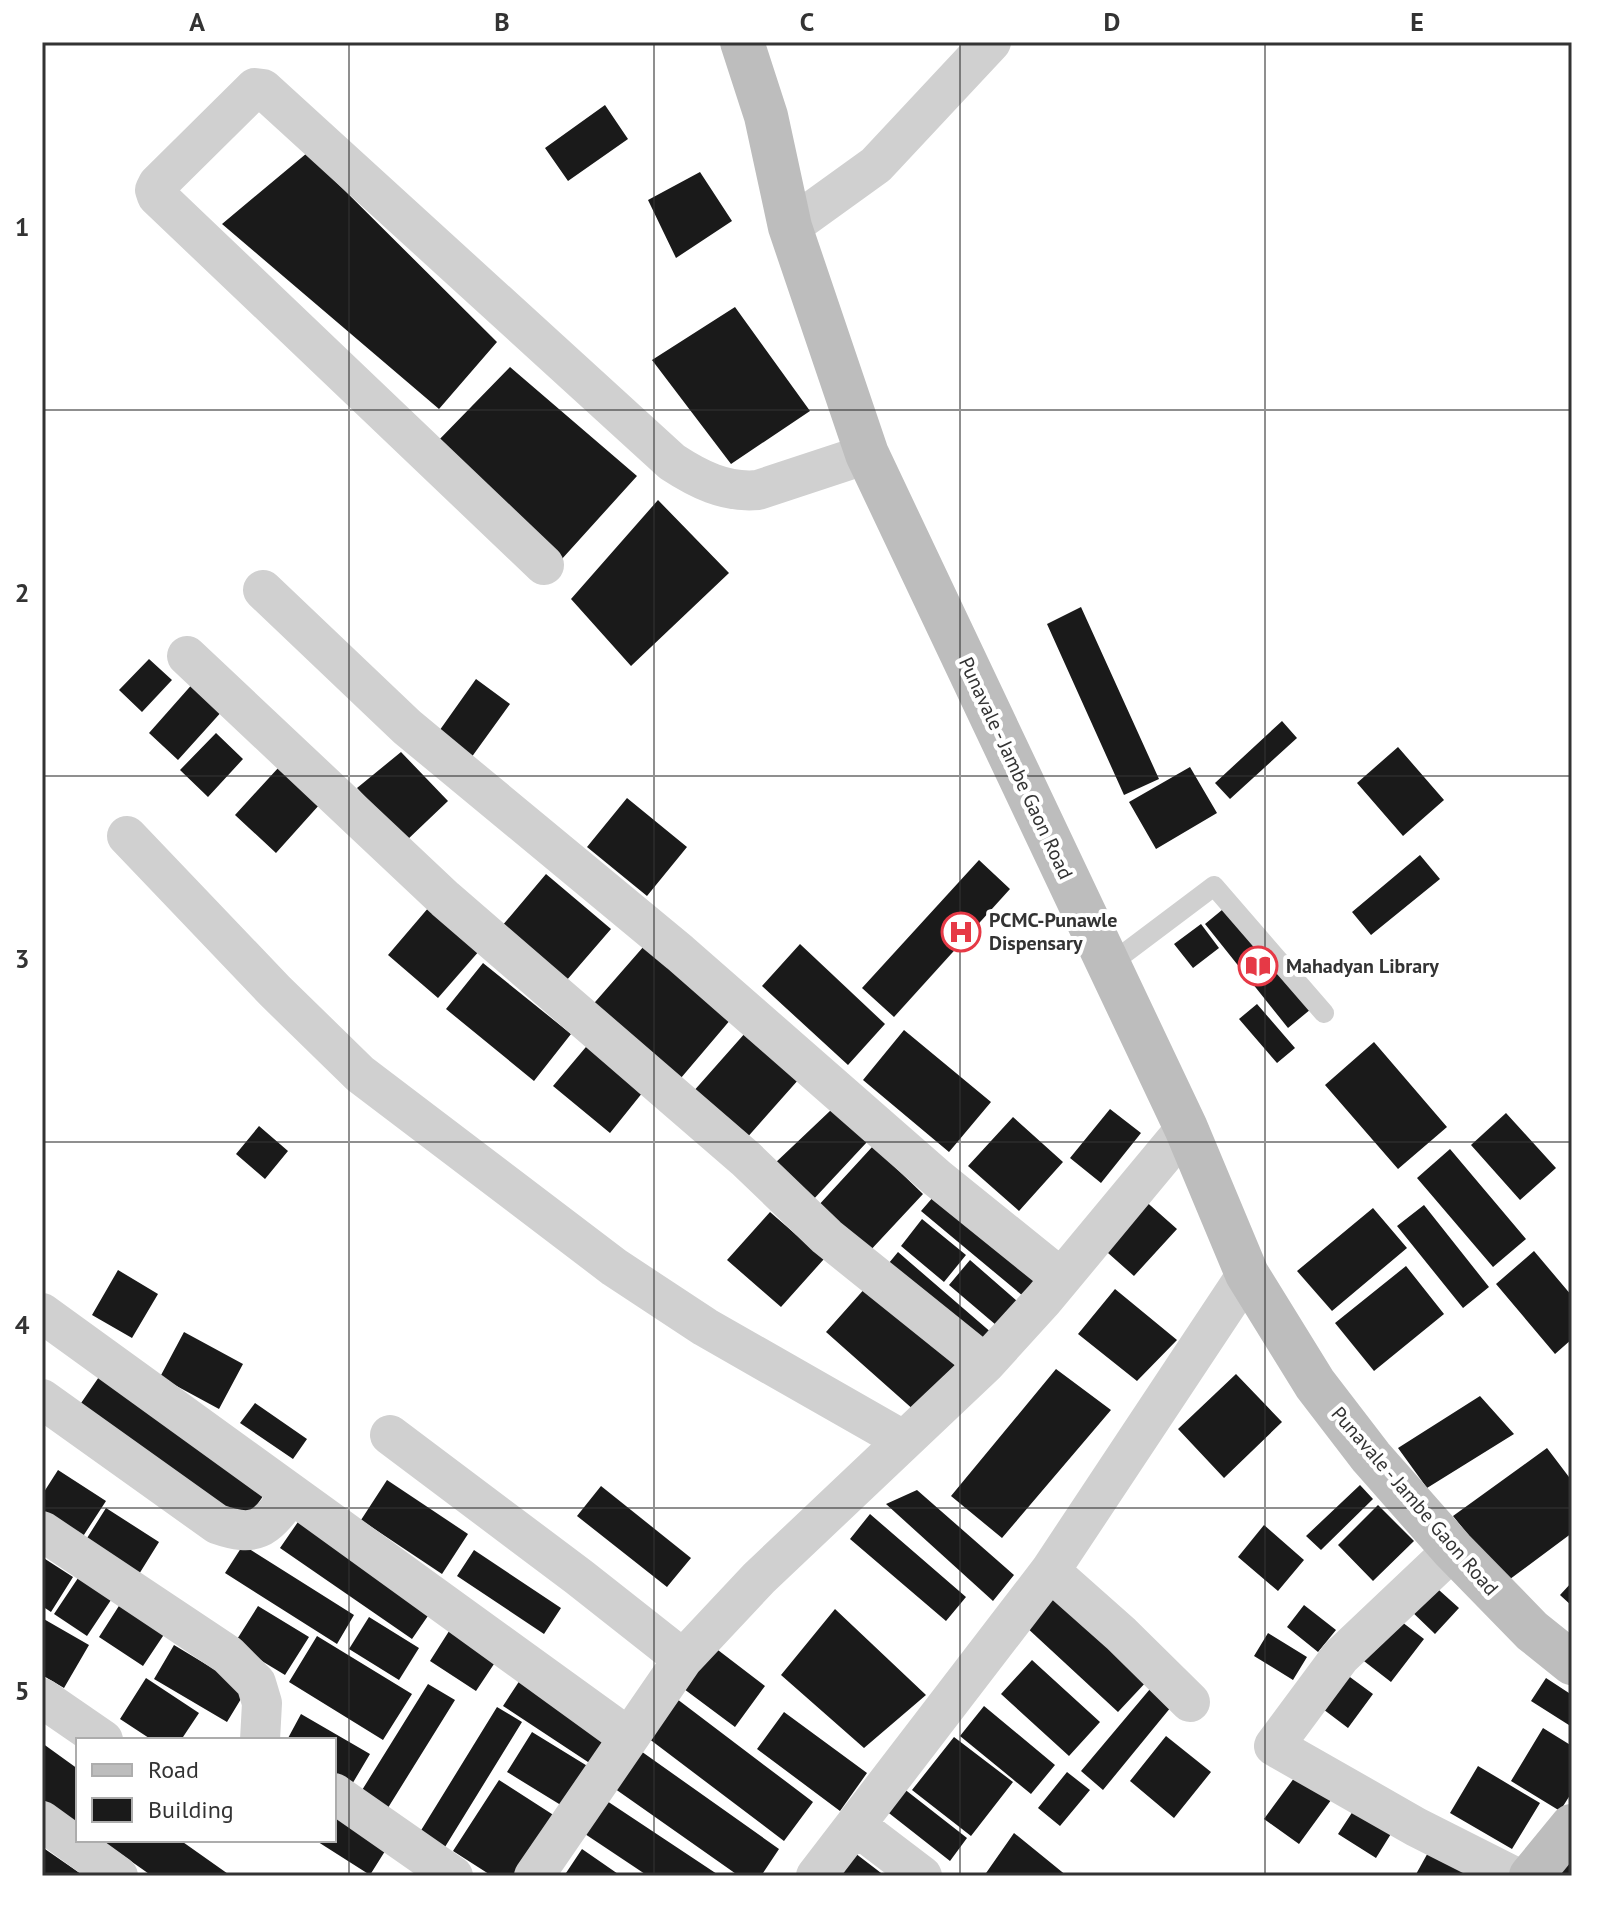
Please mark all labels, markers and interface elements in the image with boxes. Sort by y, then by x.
text: A [189,5,205,38]
text: B [494,5,510,38]
text: C [800,5,814,38]
text: D [1104,5,1120,38]
text: E [1410,5,1424,38]
text: 1 [15,210,29,243]
text: 2 [15,576,29,609]
street label: Punavale - Jambe Gaon Road [953,653,1079,883]
place label: PCMC-Punawle Dispensary [989,907,1117,956]
hospital icon: PCMC-Punawle Dispensary [940,911,982,953]
text: 3 [15,942,29,975]
library icon: Mahadyan Library [1237,945,1279,987]
place label: Mahadyan Library [1286,953,1439,979]
text: 4 [15,1308,30,1341]
street label: Punavale - Jambe Gaon Road [1326,1401,1504,1601]
text: 5 [15,1674,29,1707]
legend [76,1738,336,1842]
text: Road [148,1754,199,1785]
text: Building [148,1794,234,1825]

